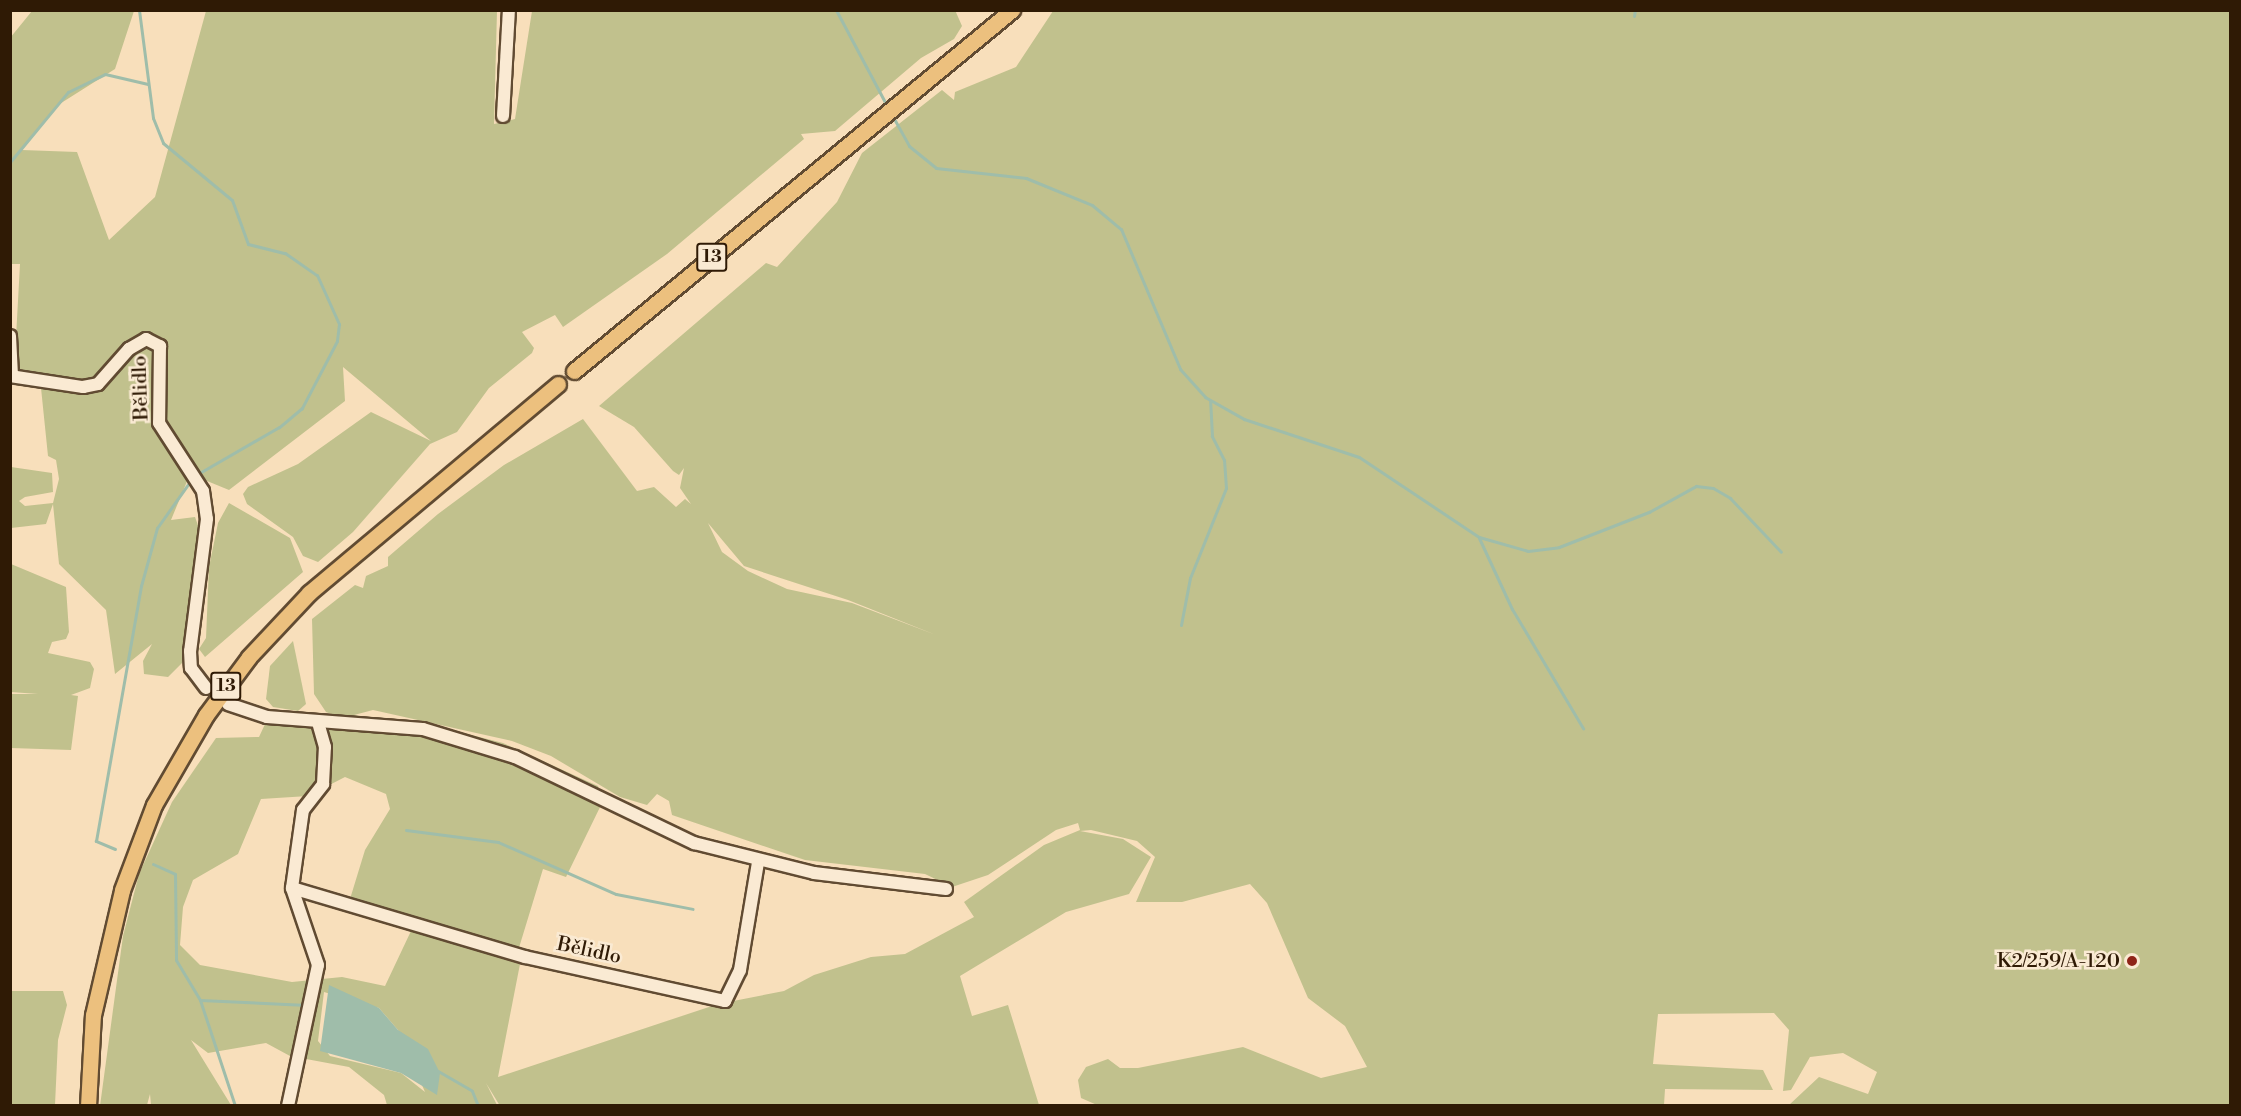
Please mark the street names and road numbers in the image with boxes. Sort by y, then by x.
road number: 13 [696,242,728,272]
street label: Bělidlo [128,355,154,421]
road number: 13 [210,671,242,701]
street label: Bělidlo [555,932,623,970]

